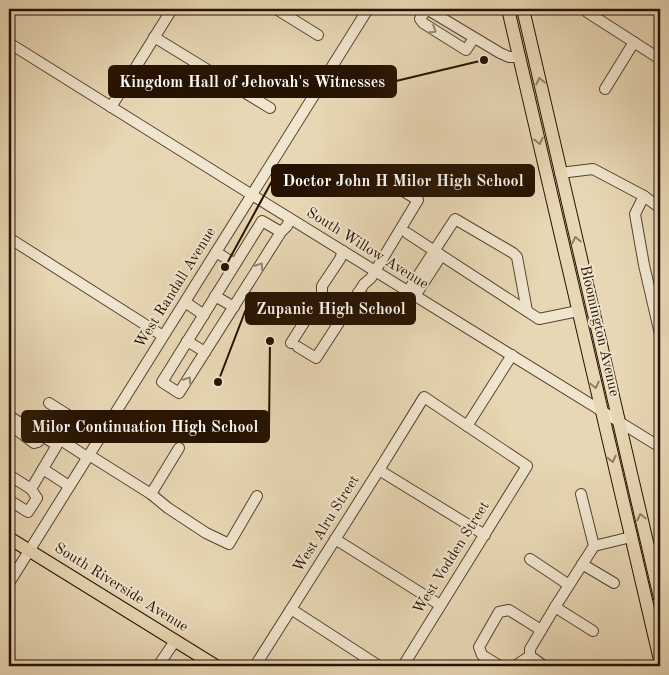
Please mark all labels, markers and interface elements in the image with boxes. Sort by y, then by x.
one-way arrow [428,23,437,33]
callout: Kingdom Hall of Jehovah's Witnesses [109,66,396,97]
text: Kingdom Hall of Jehovah's Witnesses [119,75,385,91]
one-way arrow [535,77,546,86]
one-way arrow [533,137,544,146]
callout: Doctor John H Milor High School [272,165,534,196]
text: Doctor John H Milor High School [282,174,524,190]
street label: South Willow Avenue [303,205,431,293]
street label: West Randall Avenue [133,225,219,351]
one-way arrow [571,235,582,244]
one-way arrow [253,262,263,271]
street label: Bloomington Avenue [577,264,621,398]
callout: Zupanic High School [246,293,415,324]
text: Zupanic High School [256,302,406,318]
one-way arrow [181,376,191,385]
one-way arrow [589,381,600,390]
callout: Milor Continuation High School [22,411,269,442]
text: Milor Continuation High School [32,420,259,436]
one-way arrow [606,454,617,463]
street label: West Alru Street [291,473,363,575]
street label: West Vodden Street [411,499,493,617]
one-way arrow [637,512,647,521]
street label: South Riverside Avenue [51,541,191,635]

